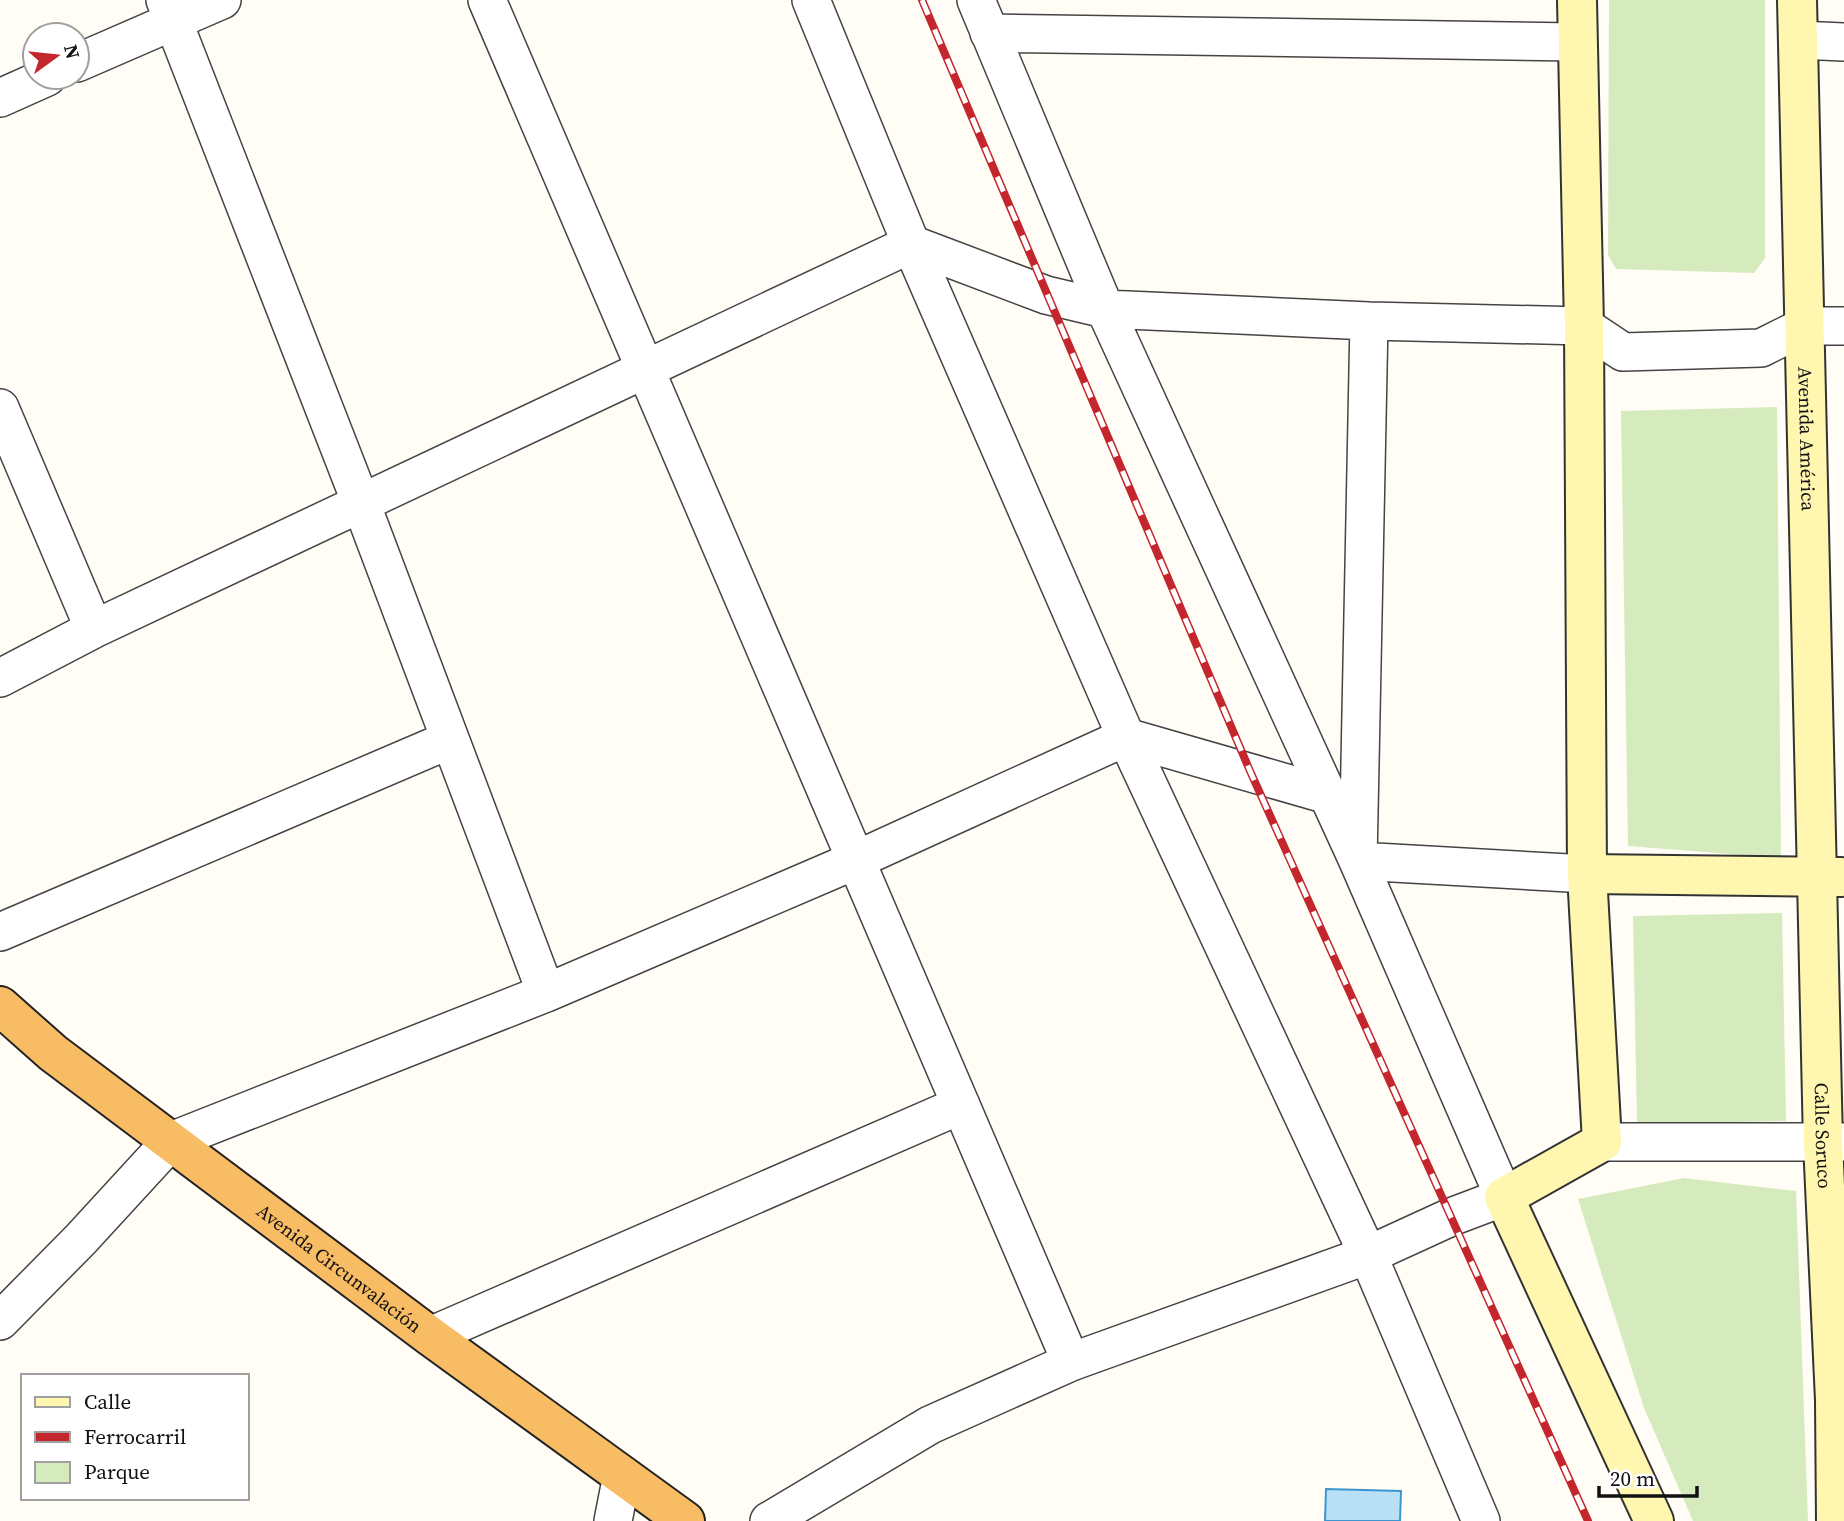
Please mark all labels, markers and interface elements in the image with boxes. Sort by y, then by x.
north arrow [21,21,91,91]
text: N [58,42,87,62]
street label: Avenida América [1792,366,1822,512]
street label: Calle Soruco [1809,1082,1838,1189]
street label: Avenida Circunvalación [252,1198,427,1339]
legend [21,1374,248,1500]
text: Calle [84,1387,131,1416]
text: Ferrocarril [84,1422,186,1451]
scale bar [1599,1454,1697,1498]
text: Parque [84,1457,150,1486]
text: 20 m [1610,1464,1655,1493]

